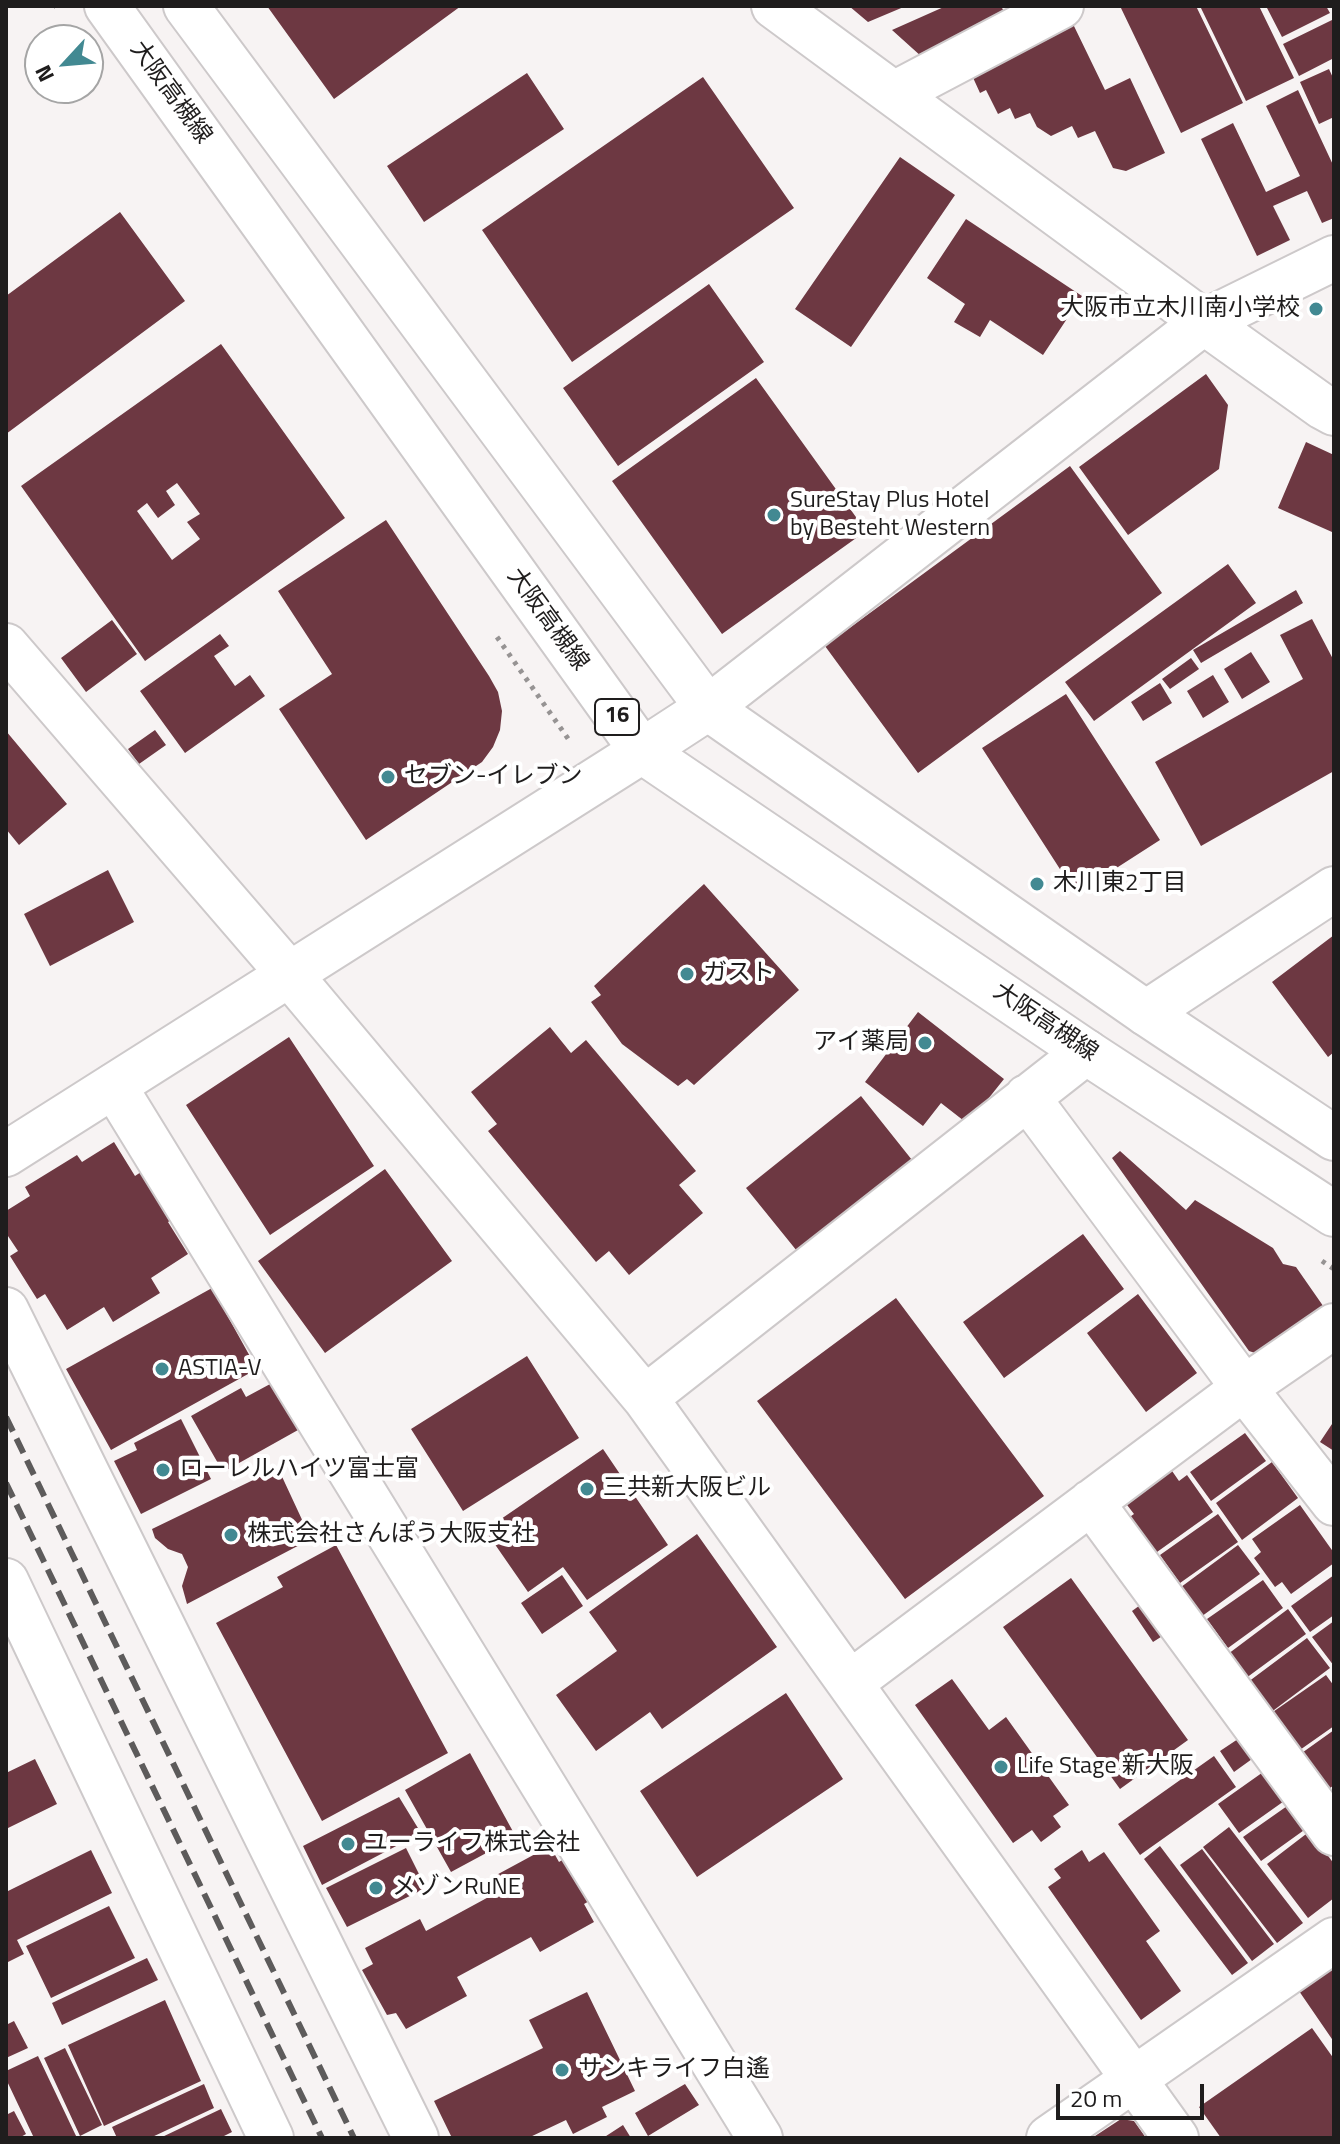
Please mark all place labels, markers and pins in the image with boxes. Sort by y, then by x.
place label: 大阪市立木川南小学校 [1060,295,1300,323]
marker: 大阪市立木川南小学校 [1307,300,1325,318]
place label: SureStay Plus Hotel by Besteht Western [790,487,990,543]
marker: SureStay Plus Hotel by Besteht Western [765,506,783,524]
place label: セブン-イレブン [404,763,583,791]
marker: セブン-イレブン [379,768,397,786]
place label: 木川東2丁目 [1053,870,1186,898]
marker: 木川東2丁目 [1028,875,1046,893]
place label: ガスト [703,960,775,988]
marker: ガスト [678,965,696,983]
place label: アイ薬局 [813,1029,909,1057]
marker: アイ薬局 [916,1034,934,1052]
place label: ASTIA-V [178,1355,261,1383]
marker: ASTIA-V [153,1360,171,1378]
place label: ローレルハイツ富士富 [179,1456,419,1484]
marker: ローレルハイツ富士富 [154,1461,172,1479]
place label: 三共新大阪ビル [603,1475,771,1503]
marker: 三共新大阪ビル [578,1480,596,1498]
place label: 株式会社さんぽう大阪支社 [247,1521,535,1549]
marker: 株式会社さんぽう大阪支社 [222,1526,240,1544]
place label: Life Stage 新大阪 [1017,1753,1194,1781]
marker: Life Stage 新大阪 [992,1758,1010,1776]
place label: ユーライフ株式会社 [364,1830,580,1858]
marker: ユーライフ株式会社 [339,1835,357,1853]
place label: メゾンRuNE [392,1874,521,1902]
marker: メゾンRuNE [367,1879,385,1897]
place label: サンキライフ白遙 [578,2056,770,2084]
marker: サンキライフ白遙 [553,2061,571,2079]

